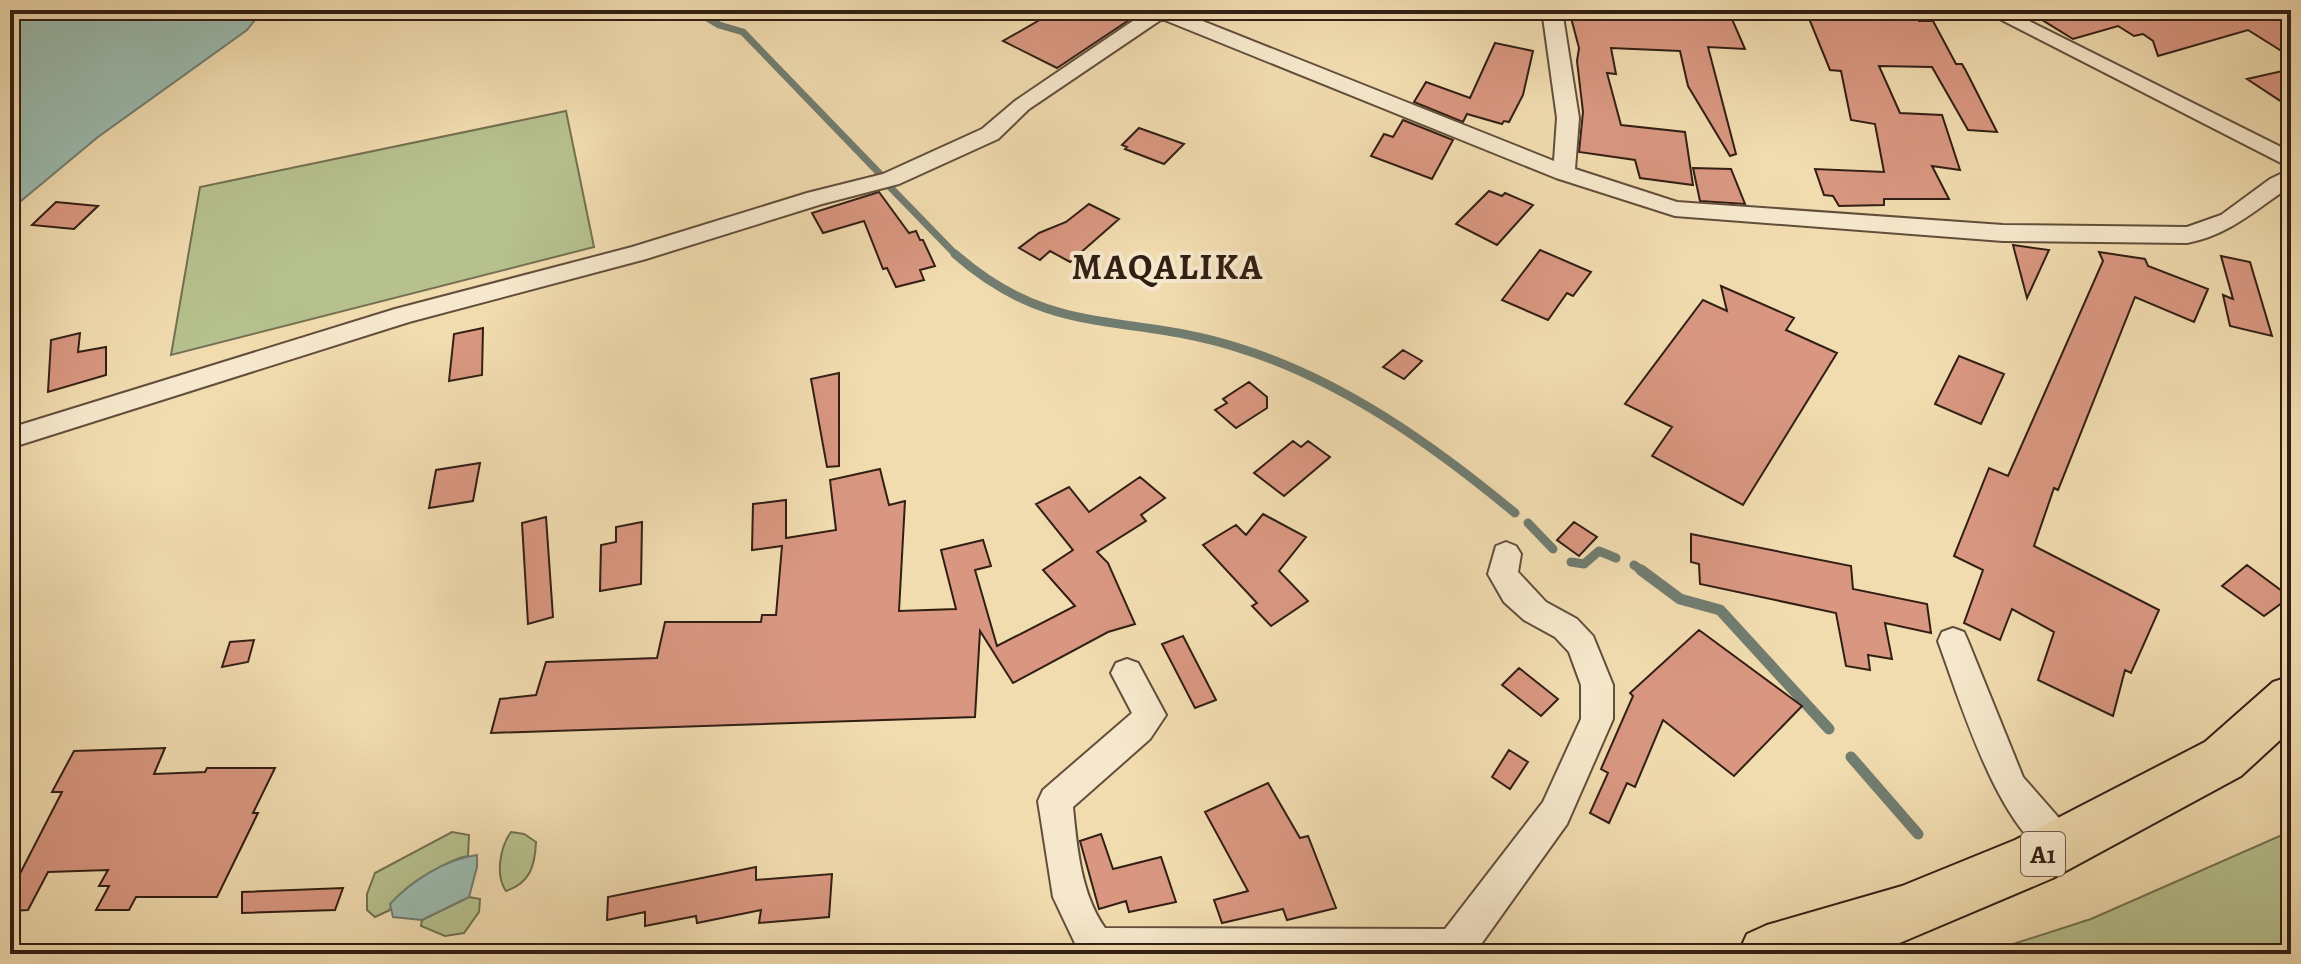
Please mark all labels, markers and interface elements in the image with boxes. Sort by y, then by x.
district label: MAQALIKA [1072,242,1264,291]
road number: A1 [2021,832,2065,876]

